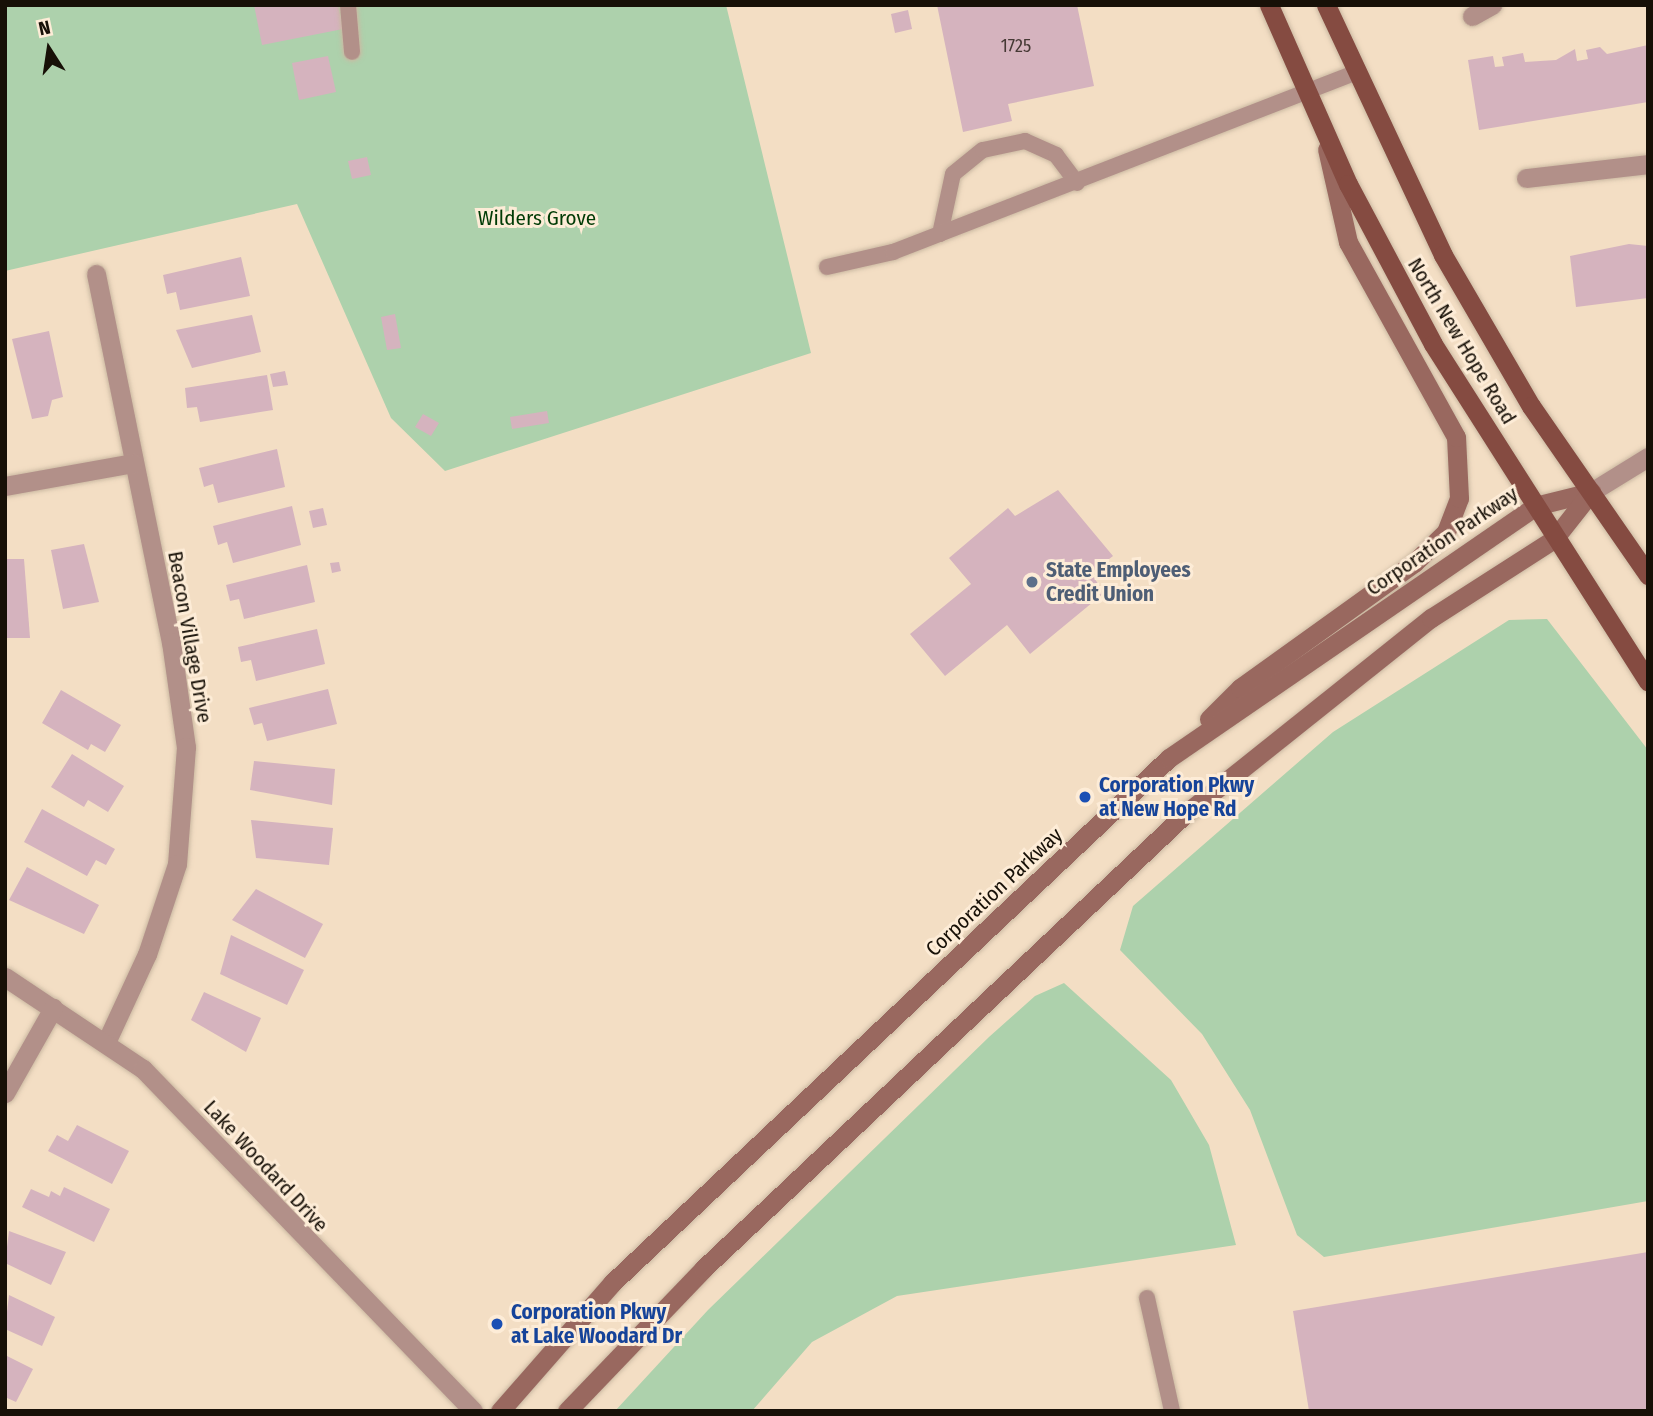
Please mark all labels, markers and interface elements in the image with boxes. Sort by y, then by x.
north arrow [14,14,84,84]
text: N [37,16,52,40]
house number: 1725 [1001,35,1031,57]
park label: Wilders Grove [478,205,596,231]
street label: North New Hope Road [1402,253,1522,429]
street label: Corporation Parkway [1362,481,1522,601]
street label: Beacon Village Drive [162,549,218,725]
place label: State Employees Credit Union [1046,557,1191,607]
marker: State Employees Credit Union [1024,574,1040,590]
place label: Corporation Pkwy at New Hope Rd [1099,772,1254,822]
marker: Corporation Pkwy at New Hope Rd [1077,789,1093,805]
street label: Corporation Parkway [921,822,1067,962]
street label: Lake Woodard Drive [199,1095,333,1237]
place label: Corporation Pkwy at Lake Woodard Dr [511,1299,682,1349]
marker: Corporation Pkwy at Lake Woodard Dr [489,1316,505,1332]

